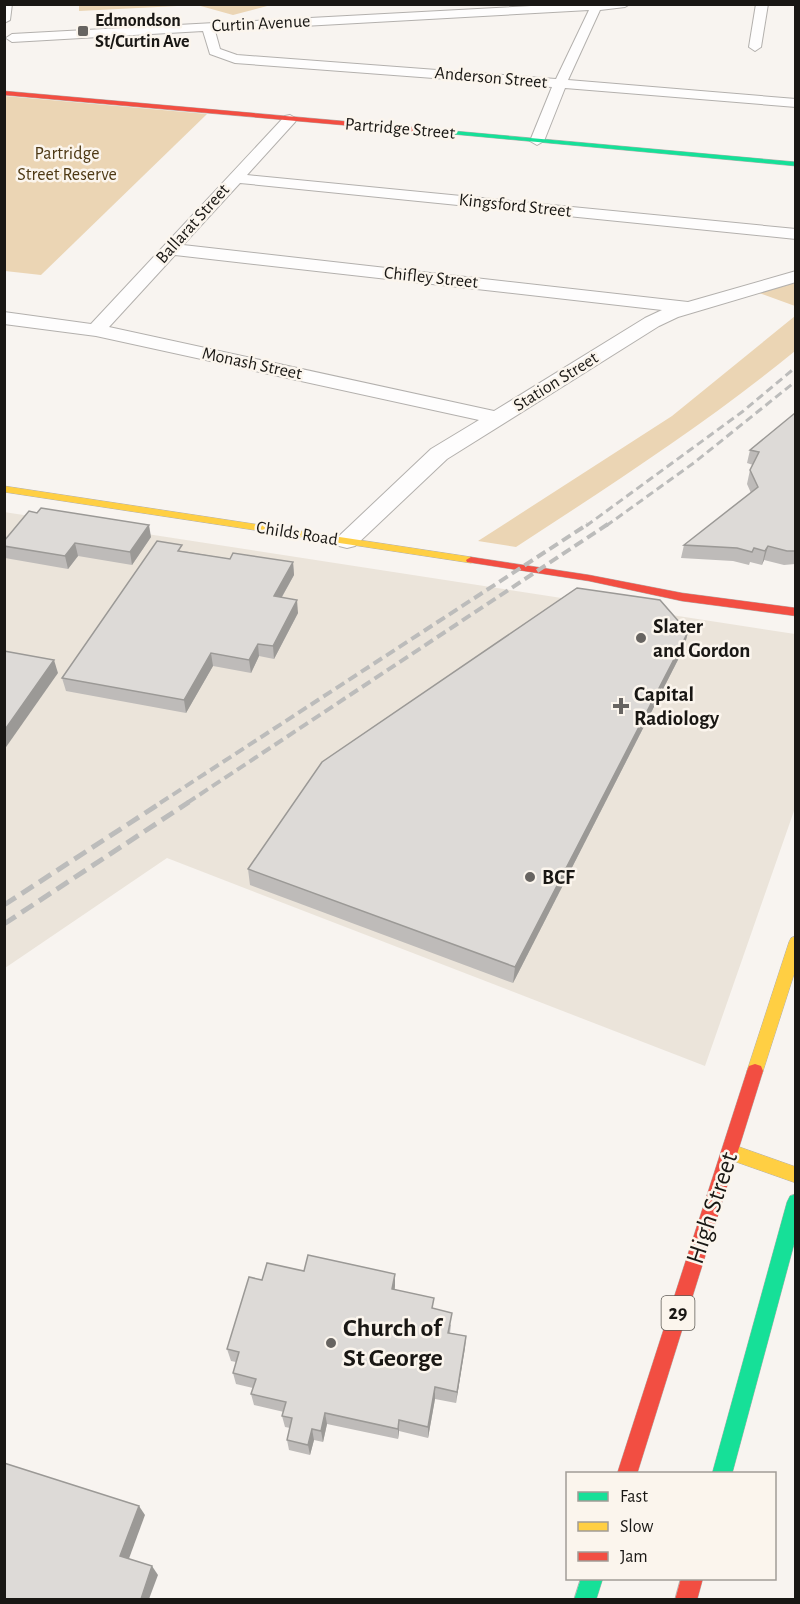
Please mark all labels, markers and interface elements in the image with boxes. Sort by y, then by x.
place label: Edmondson St/Curtin Ave [95,12,190,51]
street label: Curtin Avenue [211,12,311,36]
marker: Edmondson St/Curtin Ave [76,24,90,38]
street label: Anderson Street [434,64,548,92]
street label: Partridge Street [344,115,456,143]
park label: Partridge Street Reserve [17,145,117,184]
street label: Ballarat Street [153,181,233,267]
street label: Kingsford Street [458,191,572,221]
street label: Chifley Street [383,264,479,292]
street label: Monash Street [201,345,304,383]
street label: Station Street [511,349,602,415]
street label: Childs Road [255,519,339,549]
place label: Slater and Gordon [653,616,750,661]
marker: Slater and Gordon [634,631,648,645]
place label: Capital Radiology [634,684,720,729]
marker: Capital Radiology [612,697,630,715]
place label: BCF [542,867,575,888]
marker: BCF [523,870,537,884]
street label: High Street [682,1149,742,1267]
road number: 29 [662,1296,694,1330]
place label: Church of St George [343,1315,444,1371]
marker: Church of St George [324,1336,338,1350]
legend [566,1472,776,1580]
text: Fast [620,1488,648,1506]
text: Slow [620,1518,653,1536]
text: Jam [620,1548,648,1566]

